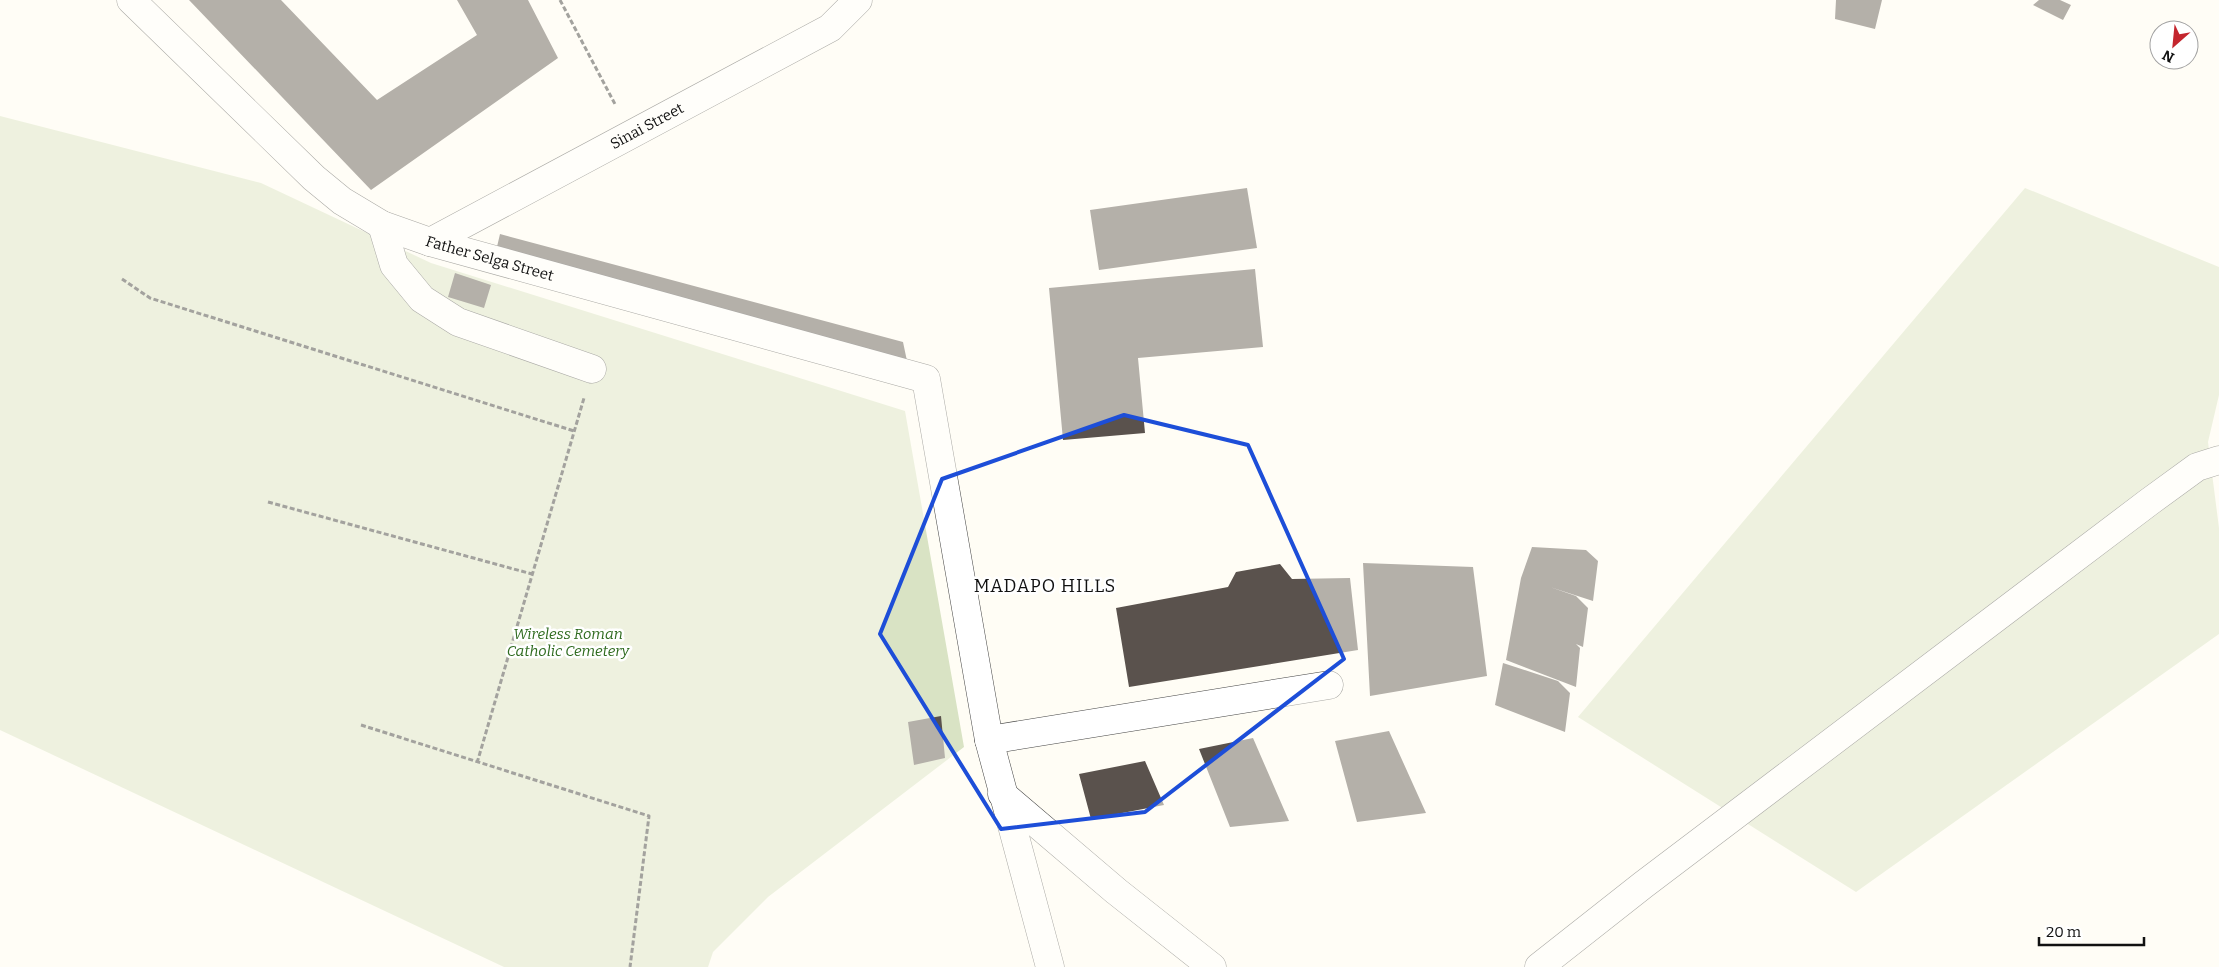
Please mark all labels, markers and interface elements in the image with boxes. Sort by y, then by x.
north arrow [2149,20,2199,70]
text: N [2159,46,2177,66]
street label: Sinai Street [607,99,687,153]
street label: Father Selga Street [423,232,556,285]
district label: MADAPO HILLS [974,575,1116,597]
park label: Wireless Roman Catholic Cemetery [507,625,631,660]
scale bar [2039,914,2144,946]
text: 20 m [2046,923,2082,941]

